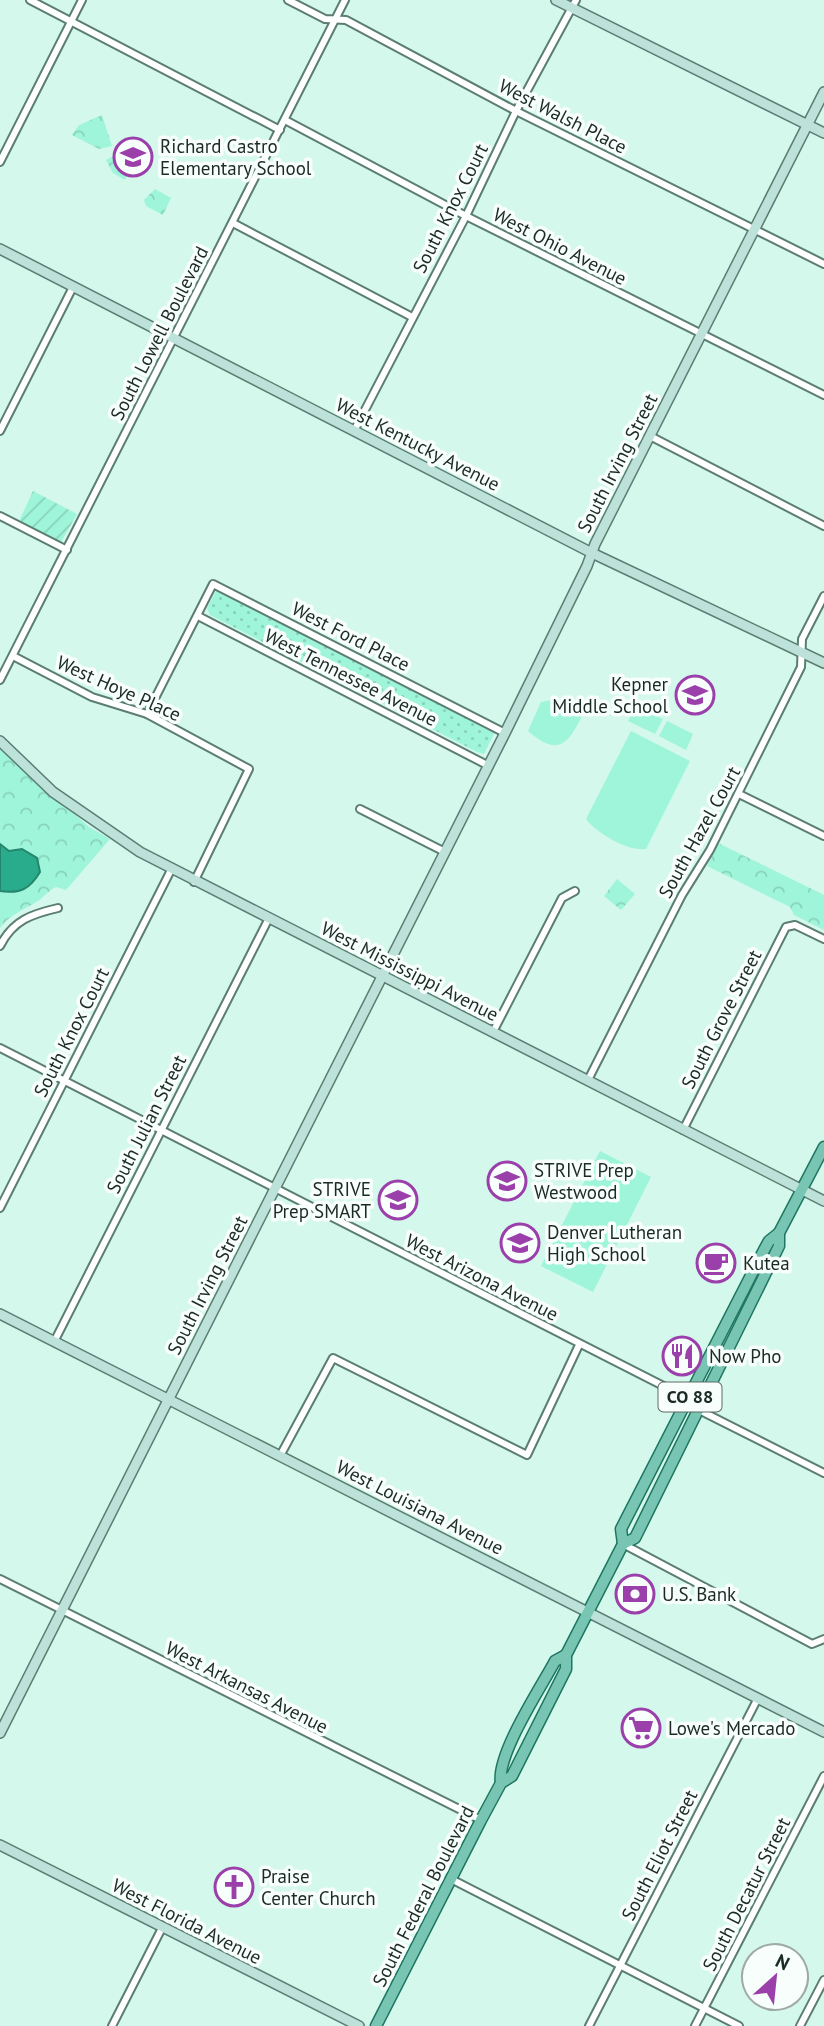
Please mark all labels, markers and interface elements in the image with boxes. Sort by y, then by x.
street label: West Walsh Place [495,73,631,159]
place label: Richard Castro Elementary School [160,134,312,180]
school or university icon: Richard Castro Elementary School [112,136,154,178]
street label: South Knox Court [407,139,493,277]
street label: West Ohio Avenue [489,202,631,290]
street label: South Lowell Boulevard [105,242,213,424]
street label: South Irving Street [572,389,663,537]
street label: West Kentucky Avenue [332,392,504,496]
street label: West Ford Place [288,596,414,676]
street label: West Tennessee Avenue [261,623,441,731]
street label: West Hoye Place [53,650,185,726]
place label: Kepner Middle School [552,672,669,718]
school or university icon: Kepner Middle School [674,674,716,716]
street label: South Hazel Court [653,761,745,902]
street label: West Mississippi Avenue [317,916,503,1026]
street label: South Grove Street [676,945,767,1092]
street label: South Knox Court [28,963,114,1101]
street label: South Julian Street [101,1050,192,1197]
place label: STRIVE Prep Westwood [534,1158,634,1204]
school or university icon: STRIVE Prep Westwood [486,1160,528,1202]
place label: STRIVE Prep SMART [273,1177,371,1223]
school or university icon: STRIVE Prep SMART [377,1179,419,1221]
street label: South Irving Street [162,1211,253,1359]
place label: Denver Lutheran High School [547,1220,682,1266]
school or university icon: Denver Lutheran High School [499,1222,541,1264]
street label: West Arizona Avenue [402,1228,562,1326]
cafe icon: Kutea [695,1242,737,1284]
place label: Kutea [743,1251,790,1275]
restaurant icon: Now Pho [661,1335,703,1377]
place label: Now Pho [709,1344,782,1368]
road number: CO 88 [658,1382,722,1412]
street label: West Louisiana Avenue [332,1454,508,1560]
bank icon: U.S. Bank [614,1573,656,1615]
place label: U.S. Bank [662,1582,736,1606]
street label: West Arkansas Avenue [162,1636,332,1738]
supermarket icon: Lowe's Mercado [620,1707,662,1749]
place label: Lowe's Mercado [668,1716,795,1740]
street label: South Eliot Street [616,1785,703,1924]
street label: South Federal Boulevard [367,1802,479,1990]
street label: South Decatur Street [697,1813,795,1975]
place label: Praise Center Church [261,1864,376,1910]
church icon: Praise Center Church [213,1866,255,1908]
street label: West Florida Avenue [108,1873,266,1969]
north arrow [740,1942,810,2012]
text: N [772,1948,794,1975]

